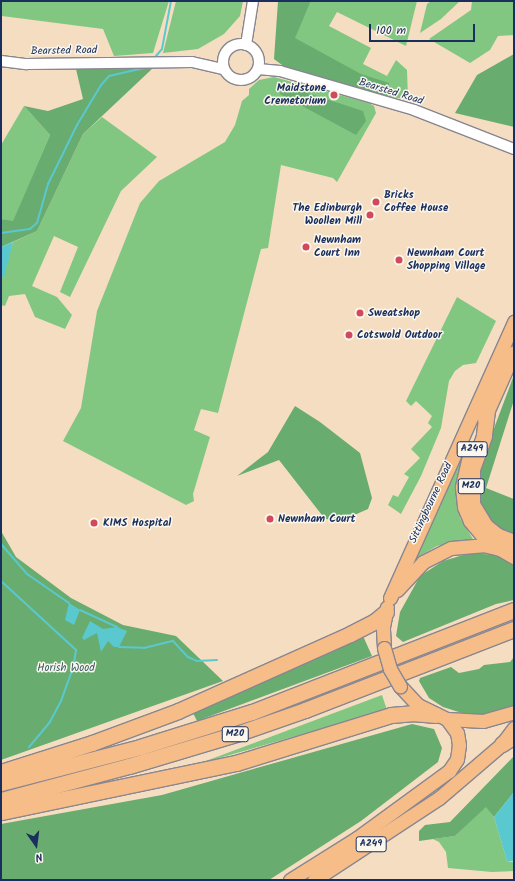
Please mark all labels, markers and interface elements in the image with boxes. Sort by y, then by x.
scale bar [371,16,477,42]
text: 100 m [376,21,406,40]
street label: Bearsted Road [31,44,97,58]
street label: Bearsted Road [357,76,425,108]
place label: Maidstone Cremetorium [264,82,326,108]
marker: Maidstone Cremetorium [329,90,339,100]
place label: Bricks Coffee House [384,189,448,215]
marker: Bricks Coffee House [371,197,381,207]
place label: The Edinburgh Woollen Mill [292,202,362,228]
marker: The Edinburgh Woollen Mill [365,210,375,220]
place label: Newnham Court Inn [314,234,361,260]
marker: Newnham Court Inn [301,242,311,252]
place label: Newnham Court Shopping Village [407,247,485,273]
marker: Newnham Court Shopping Village [394,255,404,265]
place label: Sweatshop [368,306,420,320]
marker: Sweatshop [355,308,365,318]
place label: Cotswold Outdoor [357,328,442,342]
marker: Cotswold Outdoor [344,330,354,340]
road number: A249 [456,441,488,457]
street label: Sittingbourne Road [406,460,456,546]
road number: M20 [457,478,485,494]
place label: Newnham Court [278,512,355,526]
marker: Newnham Court [265,514,275,524]
place label: KIMS Hospital [103,516,171,530]
marker: KIMS Hospital [88,517,100,529]
park label: Horish Wood [37,661,95,675]
road number: M20 [221,726,249,742]
north arrow [16,825,56,865]
road number: A249 [355,836,387,852]
text: N [33,847,44,866]

